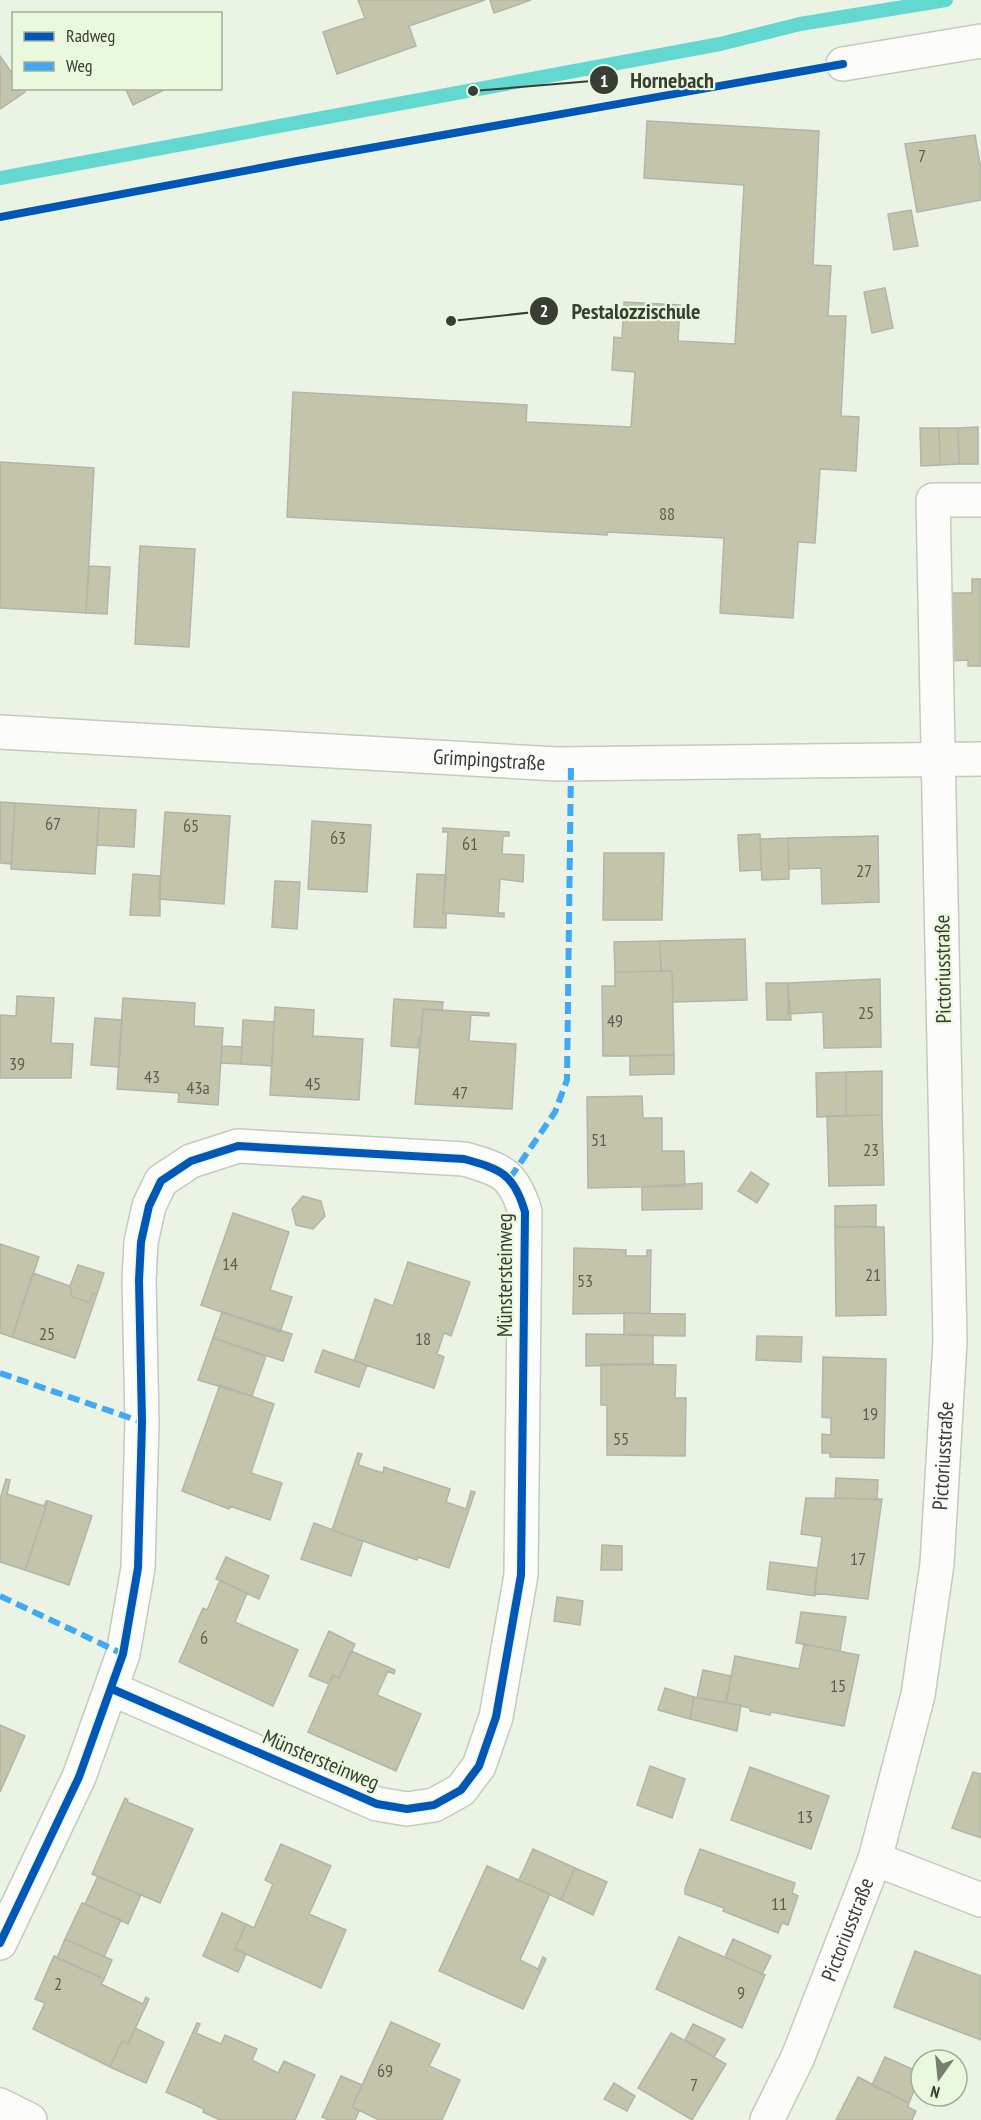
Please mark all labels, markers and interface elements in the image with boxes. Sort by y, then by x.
legend [12,12,222,90]
text: Radweg [66,24,115,47]
text: Weg [66,54,93,77]
callout: Hornebach [589,60,726,100]
text: Hornebach [630,66,714,94]
text: 1 [600,69,608,92]
house number: 7 [918,144,926,167]
callout: Pestalozzischule [529,291,712,331]
text: Pestalozzischule [571,297,701,325]
text: 2 [540,299,548,322]
house number: 88 [659,502,675,525]
street label: Grimpingstraße [432,743,546,776]
house number: 67 [45,812,61,835]
house number: 65 [183,814,199,837]
house number: 63 [330,826,346,849]
house number: 61 [462,832,478,855]
house number: 27 [856,859,872,882]
street label: Pictoriusstraße [928,914,957,1024]
house number: 25 [858,1001,874,1024]
house number: 49 [607,1009,623,1032]
house number: 39 [9,1052,25,1075]
house number: 43 [144,1065,160,1088]
house number: 45 [305,1072,321,1095]
house number: 43a [186,1076,210,1099]
house number: 47 [452,1081,468,1104]
house number: 51 [591,1128,607,1151]
house number: 23 [863,1138,879,1161]
street label: Münstersteinweg [491,1213,518,1337]
house number: 14 [222,1252,238,1275]
house number: 21 [865,1263,881,1286]
house number: 53 [577,1269,593,1292]
house number: 25 [39,1322,55,1345]
house number: 18 [415,1327,431,1350]
street label: Pictoriusstraße [926,1401,959,1511]
house number: 19 [862,1402,878,1425]
house number: 55 [613,1427,629,1450]
house number: 17 [850,1547,866,1570]
house number: 6 [200,1626,208,1649]
house number: 15 [830,1674,846,1697]
street label: Münstersteinweg [259,1723,383,1796]
house number: 13 [797,1805,813,1828]
street label: Pictoriusstraße [815,1874,879,1985]
house number: 11 [771,1892,787,1915]
house number: 2 [54,1972,62,1995]
house number: 9 [737,1981,745,2004]
north arrow [909,2048,969,2108]
house number: 69 [377,2059,393,2082]
house number: 7 [690,2073,698,2096]
text: N [928,2082,942,2103]

